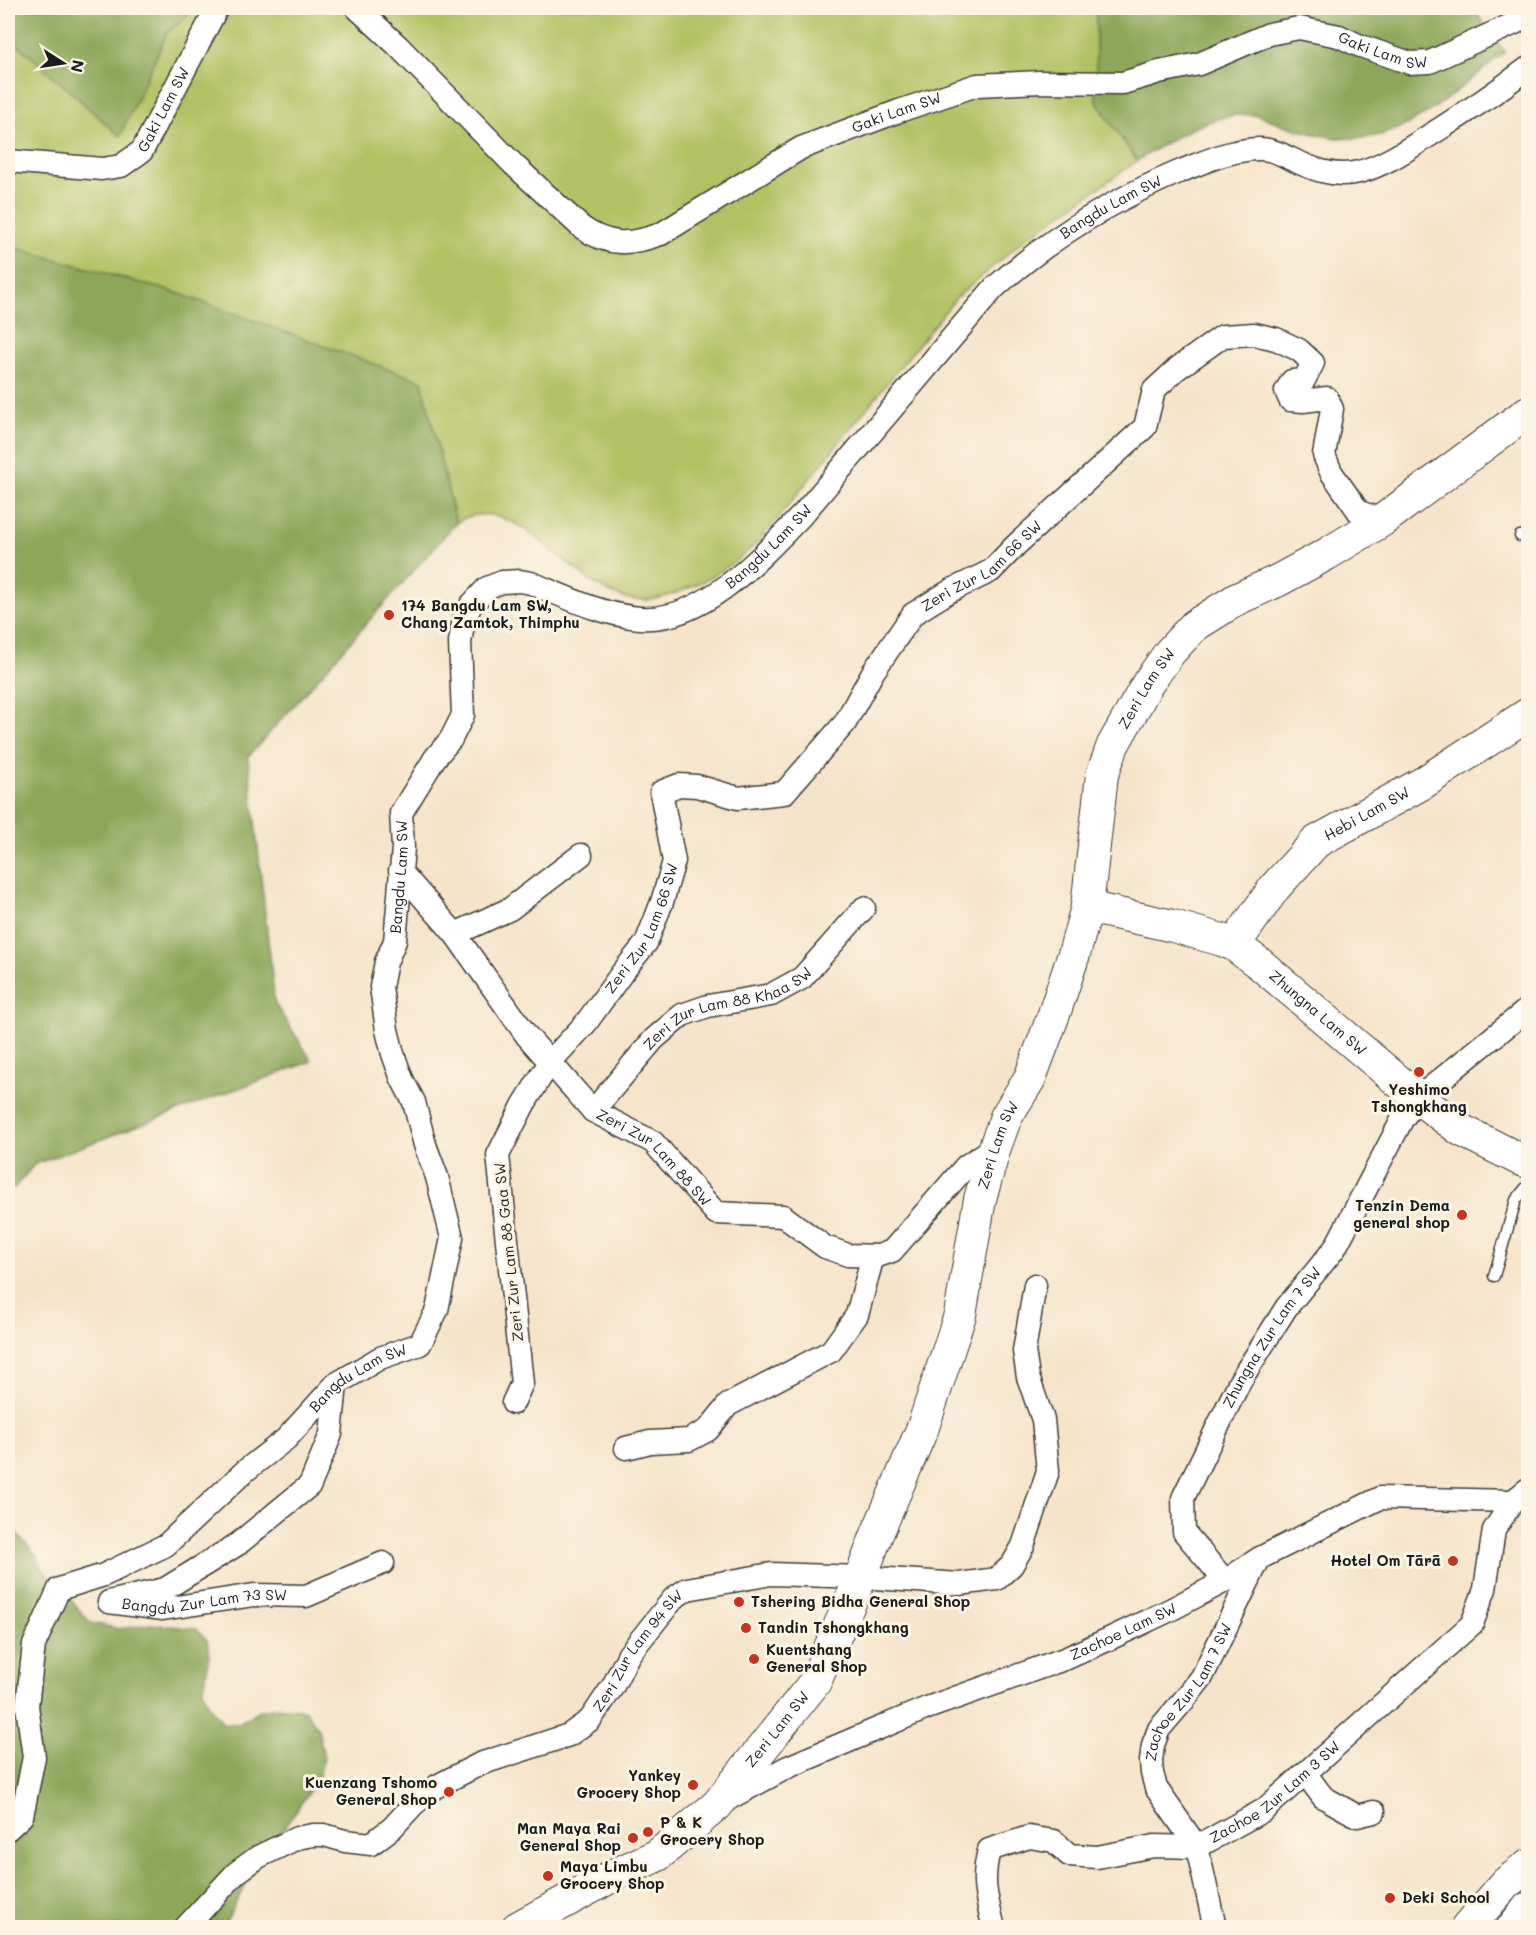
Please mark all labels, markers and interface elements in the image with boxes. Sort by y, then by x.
street label: Gaki Lam SW [1335,26,1428,72]
north arrow [33,33,93,93]
text: N [67,58,90,74]
street label: Gaki Lam SW [132,63,193,155]
street label: Gaki Lam SW [849,87,943,137]
street label: Bangdu Lam SW [1055,170,1165,243]
street label: Bangdu Lam SW [720,500,816,593]
street label: Zeri Zur Lam 66 SW [917,515,1046,616]
place label: 174 Bangdu Lam SW, Chang Zamtok, Thimphu [401,595,580,632]
marker: 174 Bangdu Lam SW, Chang Zamtok, Thimphu [382,608,396,622]
street label: Zeri Lam SW [1113,643,1179,732]
street label: Hebi Lam SW [1320,781,1413,845]
street label: Bangdu Lam SW [385,819,412,934]
street label: Zeri Zur Lam 66 SW [599,861,682,997]
street label: Zeri Zur Lam 88 Khaa SW [638,962,816,1054]
street label: Zhungna Lam SW [1265,965,1371,1059]
marker: Yeshimo Tshongkhang [1412,1065,1426,1079]
place label: Yeshimo Tshongkhang [1371,1079,1467,1116]
street label: Zeri Lam SW [972,1097,1022,1191]
street label: Zeri Zur Lam 88 SW [593,1103,716,1210]
street label: Zeri Zur Lam 88 Gaa SW [489,1162,527,1343]
place label: Tenzin Dema general shop [1353,1195,1450,1232]
marker: Tenzin Dema general shop [1455,1208,1469,1222]
street label: Zhungna Zur Lam 7 SW [1217,1262,1325,1411]
street label: Bangdu Lam SW [304,1338,409,1416]
place label: Hotel Om Tārā [1330,1550,1441,1570]
marker: Hotel Om Tārā [1446,1554,1460,1568]
street label: Bangdu Zur Lam 73 SW [121,1584,287,1618]
street label: Zeri Zur Lam 94 SW [587,1584,686,1715]
place label: Tshering Bidha General Shop [751,1591,970,1611]
marker: Tshering Bidha General Shop [732,1595,746,1609]
street label: Zachoe Lam SW [1066,1597,1179,1664]
place label: Tandin Tshongkhang [758,1617,909,1637]
street label: Zachoe Zur Lam 7 SW [1140,1620,1236,1762]
marker: Tandin Tshongkhang [739,1621,753,1635]
place label: Kuentshang General Shop [766,1639,867,1676]
marker: Kuentshang General Shop [747,1652,761,1666]
street label: Zeri Lam SW [740,1686,813,1771]
street label: Zachoe Zur Lam 3 SW [1206,1736,1344,1847]
place label: Yankey Grocery Shop [577,1765,681,1802]
place label: Kuenzang Tshomo General Shop [305,1772,437,1809]
marker: Yankey Grocery Shop [686,1778,700,1792]
marker: Kuenzang Tshomo General Shop [442,1785,456,1799]
place label: P & K Grocery Shop [660,1812,764,1849]
place label: Man Maya Rai General Shop [517,1818,621,1855]
marker: P & K Grocery Shop [641,1825,655,1839]
marker: Man Maya Rai General Shop [626,1831,640,1845]
place label: Maya Limbu Grocery Shop [560,1856,664,1893]
marker: Maya Limbu Grocery Shop [541,1869,555,1883]
place label: Deki School [1402,1887,1490,1907]
marker: Deki School [1383,1891,1397,1905]

